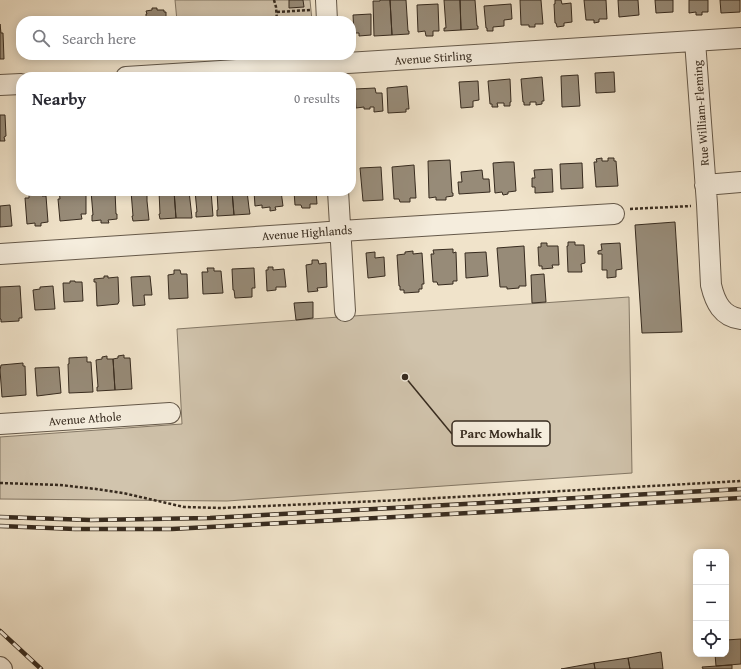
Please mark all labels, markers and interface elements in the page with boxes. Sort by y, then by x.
search box [16,16,356,60]
icon: search [30,27,52,49]
text: Search here [62,28,136,49]
street label: Avenue Stirling [394,46,472,69]
street label: Rue William-Fleming [688,60,713,166]
text: Nearby [32,86,86,111]
text: 0 results [294,89,340,108]
street label: Avenue Highlands [261,221,353,244]
street label: Avenue Athole [48,407,122,430]
callout: Parc Mowhalk [452,421,550,446]
text: Parc Mowhalk [460,424,543,443]
map controls [693,549,729,657]
button: + [693,549,729,585]
button: − [693,585,729,621]
button: locate [693,621,729,657]

